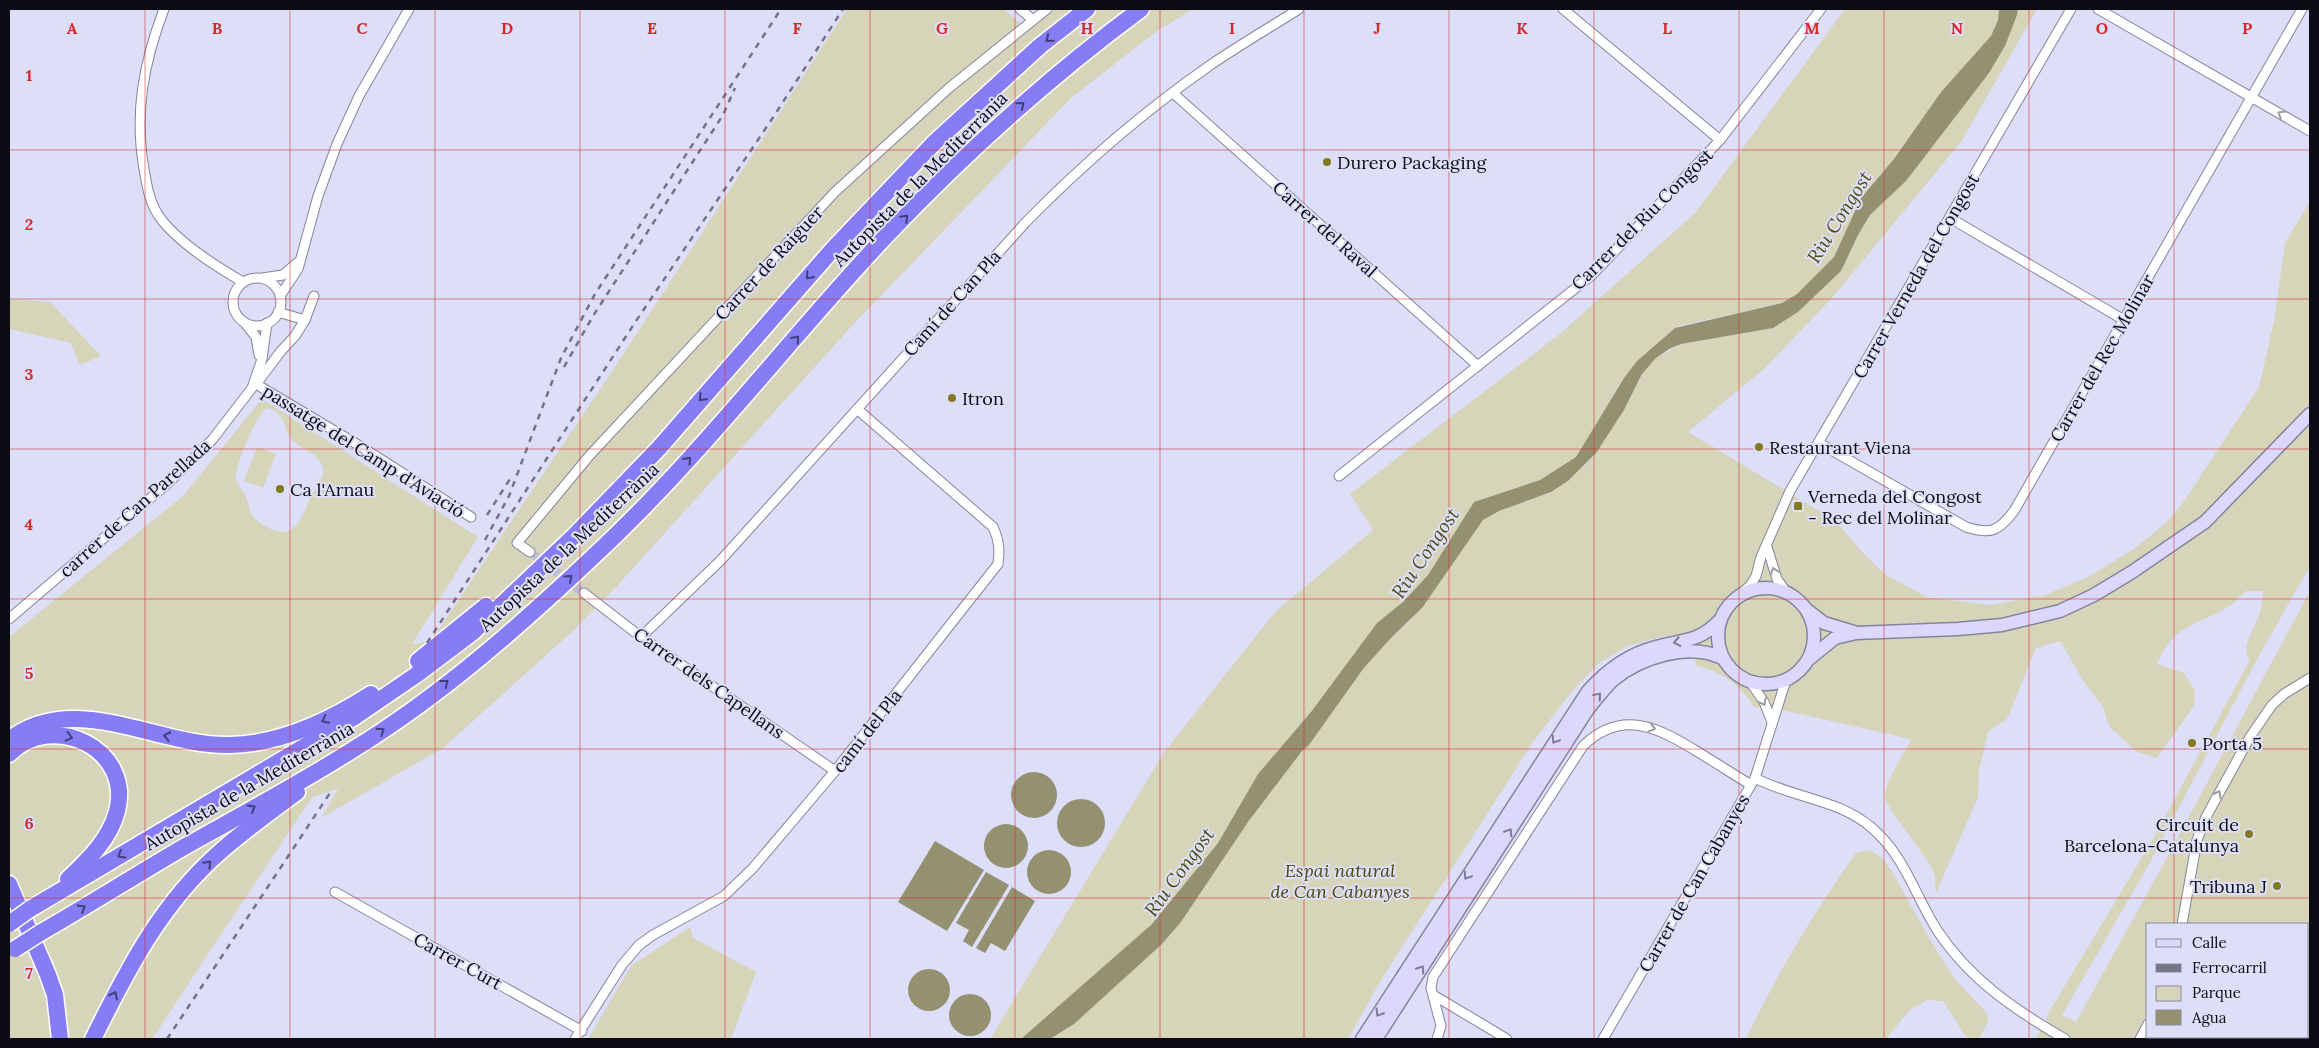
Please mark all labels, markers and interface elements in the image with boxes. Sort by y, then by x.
text: A [67,18,78,38]
text: B [212,18,223,38]
text: C [356,18,368,38]
text: D [501,18,513,38]
text: E [647,18,657,38]
text: F [792,18,802,38]
text: G [936,18,948,38]
text: H [1081,18,1094,38]
text: I [1229,18,1235,38]
text: J [1373,18,1381,38]
text: K [1516,18,1528,38]
text: L [1662,18,1672,38]
text: M [1804,18,1820,38]
text: N [1951,18,1963,38]
text: O [2096,18,2108,38]
text: P [2242,18,2252,38]
one-way arrow [1046,34,1055,42]
text: 1 [26,65,32,85]
street label: Autopista de la Mediterrània [827,87,1012,272]
one-way arrow [1016,101,1025,110]
one-way arrow [2277,110,2286,120]
street label: Carrer del Riu Congost [1566,143,1718,295]
place label: Durero Packaging [1337,151,1487,174]
marker: Durero Packaging [1321,156,1333,168]
water label: Riu Congost [1801,167,1877,267]
street label: Carrer Verneda del Congost [1848,169,1984,383]
street label: Carrer del Raval [1268,176,1382,282]
street label: Carrer de Raiguer [710,201,828,325]
text: 2 [25,214,33,234]
one-way arrow [899,215,908,224]
street label: Camí de Can Pla [898,245,1006,361]
one-way arrow [807,270,815,279]
street label: Carrer del Rec Molinar [2045,270,2160,446]
one-way arrow [791,335,800,344]
text: 3 [25,364,34,384]
street label: passatge del Camp d'Aviació [259,379,469,523]
place label: Itron [962,387,1004,410]
marker: Itron [946,392,958,404]
one-way arrow [699,393,708,402]
street label: carrer de Can Parellada [54,434,216,582]
place label: Restaurant Viena [1769,436,1911,459]
marker: Restaurant Viena [1753,441,1765,453]
one-way arrow [682,457,691,466]
street label: Autopista de la Mediterrània [473,458,664,637]
place label: Ca l'Arnau [290,478,375,501]
marker: Ca l'Arnau [274,483,286,495]
place label: Verneda del Congost - Rec del Molinar [1807,485,1982,529]
marker: Verneda del Congost - Rec del Molinar [1792,500,1804,512]
water label: Riu Congost [1386,503,1464,603]
text: 4 [25,514,34,534]
one-way arrow [1770,567,1780,576]
one-way arrow [564,575,573,584]
street label: Carrer dels Capellans [629,622,789,744]
one-way arrow [1672,636,1681,647]
text: 5 [25,663,34,683]
one-way arrow [439,681,448,689]
street label: camí del Pla [827,685,907,777]
one-way arrow [1593,693,1602,702]
one-way arrow [1757,697,1767,706]
one-way arrow [321,714,330,724]
street label: Autopista de la Mediterrània [139,717,358,856]
one-way arrow [1648,722,1656,732]
one-way arrow [375,728,385,737]
one-way arrow [64,731,73,742]
one-way arrow [163,731,172,741]
place label: Porta 5 [2202,732,2262,755]
one-way arrow [1552,734,1561,743]
marker: Porta 5 [2186,737,2198,749]
street label: Carrer de Can Cabanyes [1633,790,1755,976]
one-way arrow [2212,791,2222,800]
one-way arrow [247,804,256,814]
text: 6 [24,813,34,833]
place label: Circuit de Barcelona-Catalunya [2064,813,2239,857]
water label: Riu Congost [1139,823,1219,921]
one-way arrow [1503,828,1512,838]
marker: Circuit de Barcelona-Catalunya [2243,828,2255,840]
one-way arrow [117,848,126,858]
park label: Espai natural de Can Cabanyes [1270,859,1410,903]
one-way arrow [202,860,211,869]
one-way arrow [1464,870,1473,880]
place label: Tribuna J [2190,875,2267,898]
marker: Tribuna J [2271,880,2283,892]
one-way arrow [77,905,86,915]
legend [2146,923,2309,1038]
street label: Carrer Curt [410,927,506,995]
text: Calle [2192,933,2227,952]
text: Ferrocarril [2192,958,2267,977]
text: 7 [25,963,33,983]
one-way arrow [1415,965,1424,974]
text: Parque [2192,983,2241,1002]
one-way arrow [108,991,119,1000]
one-way arrow [1376,1007,1385,1016]
text: Agua [2191,1008,2227,1027]

